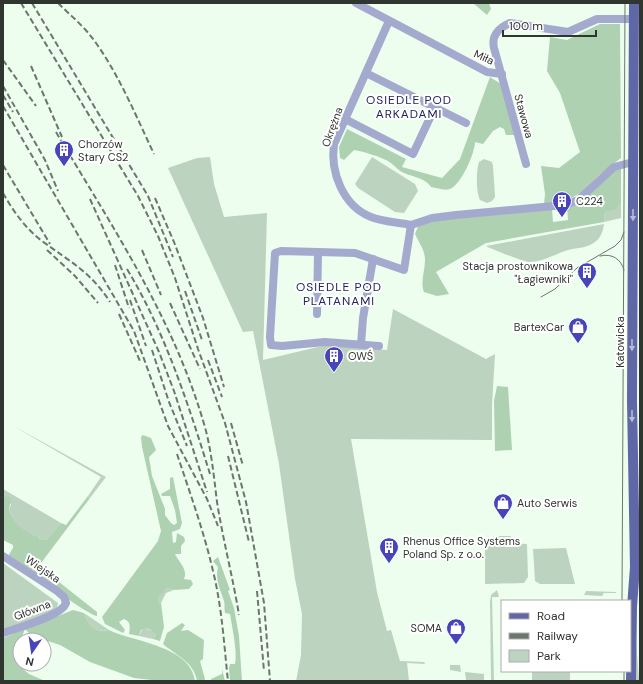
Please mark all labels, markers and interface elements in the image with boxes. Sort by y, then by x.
scale bar [503,12,596,38]
text: 100 m [509,18,543,34]
street label: Miła [472,46,496,68]
district label: OSIEDLE POD ARKADAMI [366,92,452,122]
street label: Stawowa [511,92,537,140]
street label: Okrężna [318,105,346,149]
place label: Chorzów Stary CS2 [78,137,128,164]
building icon: Chorzów Stary CS2 [53,139,75,167]
building icon: C224 [551,190,573,218]
place label: C224 [576,194,603,208]
one-way arrow [630,209,636,222]
place label: Stacja prostownikowa "Łagiewniki" [462,259,573,286]
building icon: Stacja prostownikowa "Łagiewniki" [576,261,598,289]
district label: OSIEDLE POD PLATANAMI [296,279,382,309]
shop icon: BartexCar [567,316,589,344]
street label: Katowicka [613,316,627,368]
place label: BartexCar [514,320,564,334]
one-way arrow [629,339,635,352]
building icon: OWŚ [323,345,345,373]
place label: OWŚ [348,349,373,363]
one-way arrow [629,410,635,423]
shop icon: Auto Serwis [492,492,514,520]
place label: Auto Serwis [517,496,577,510]
place label: Rhenus Office Systems Poland Sp. z o.o. [403,534,520,561]
building icon: Rhenus Office Systems Poland Sp. z o.o. [378,536,400,564]
street label: Wiejska [23,552,63,586]
street label: Główna [12,597,52,623]
legend [501,600,631,672]
text: Road [537,608,565,624]
shop icon: SOMA [445,617,467,645]
place label: SOMA [411,621,442,635]
text: Railway [537,628,578,644]
north arrow [12,632,52,672]
text: Park [537,648,561,664]
text: N [24,654,35,669]

